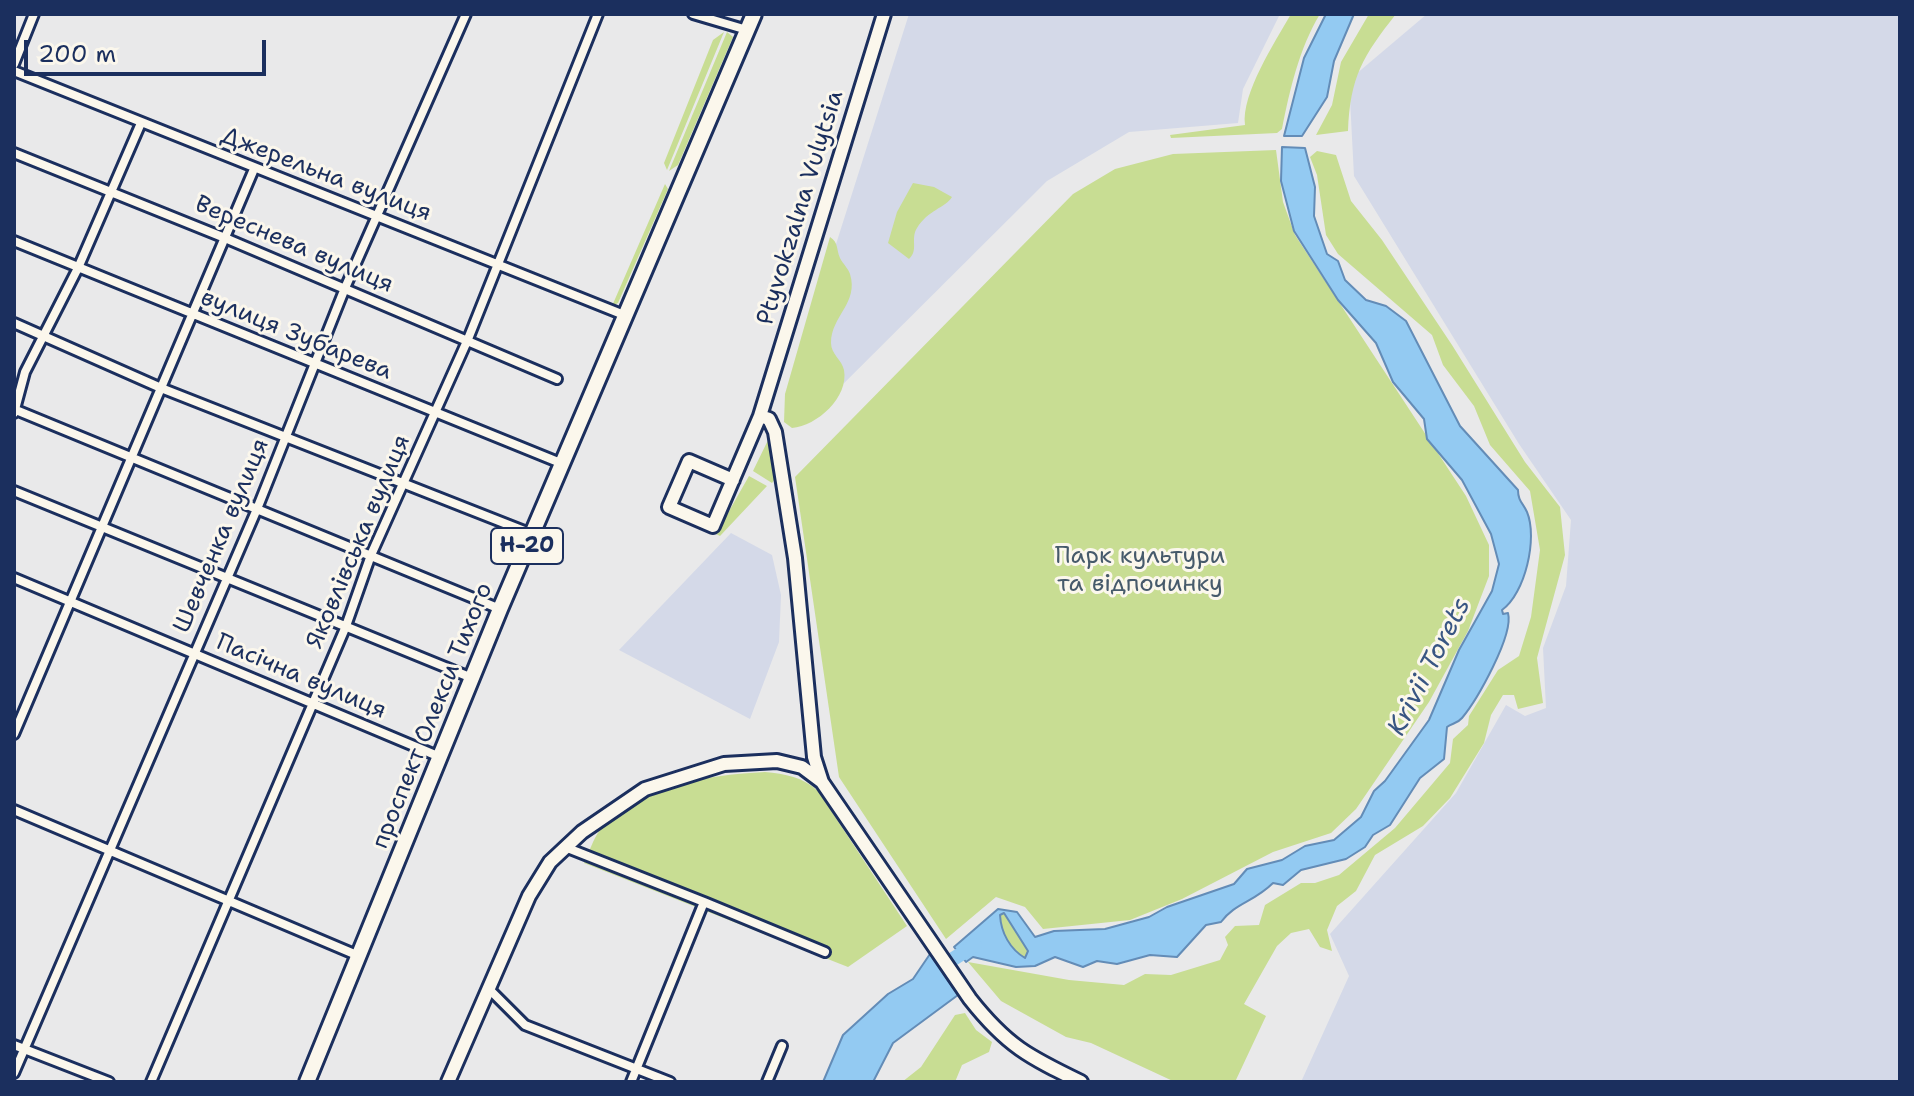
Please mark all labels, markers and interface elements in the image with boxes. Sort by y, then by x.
scale bar [28,24,270,74]
text: 200 m [38,38,116,70]
street label: Ptyvokzalna Vulytsia [752,87,850,329]
street label: Джерельна вулиця [217,122,435,228]
street label: Вереснева вулиця [190,190,398,300]
street label: вулиця Зубарева [196,283,396,387]
street label: Яковлівська вулиця [301,431,417,653]
street label: Шевченка вулиця [168,435,276,637]
road number: Н-20 [491,528,563,564]
park label: Парк культури та відпочинку [1055,543,1225,599]
street label: проспект Олекси Тихого [366,579,500,853]
water label: Krivii Torets [1382,593,1478,741]
street label: Пасічна вулиця [212,628,390,726]

